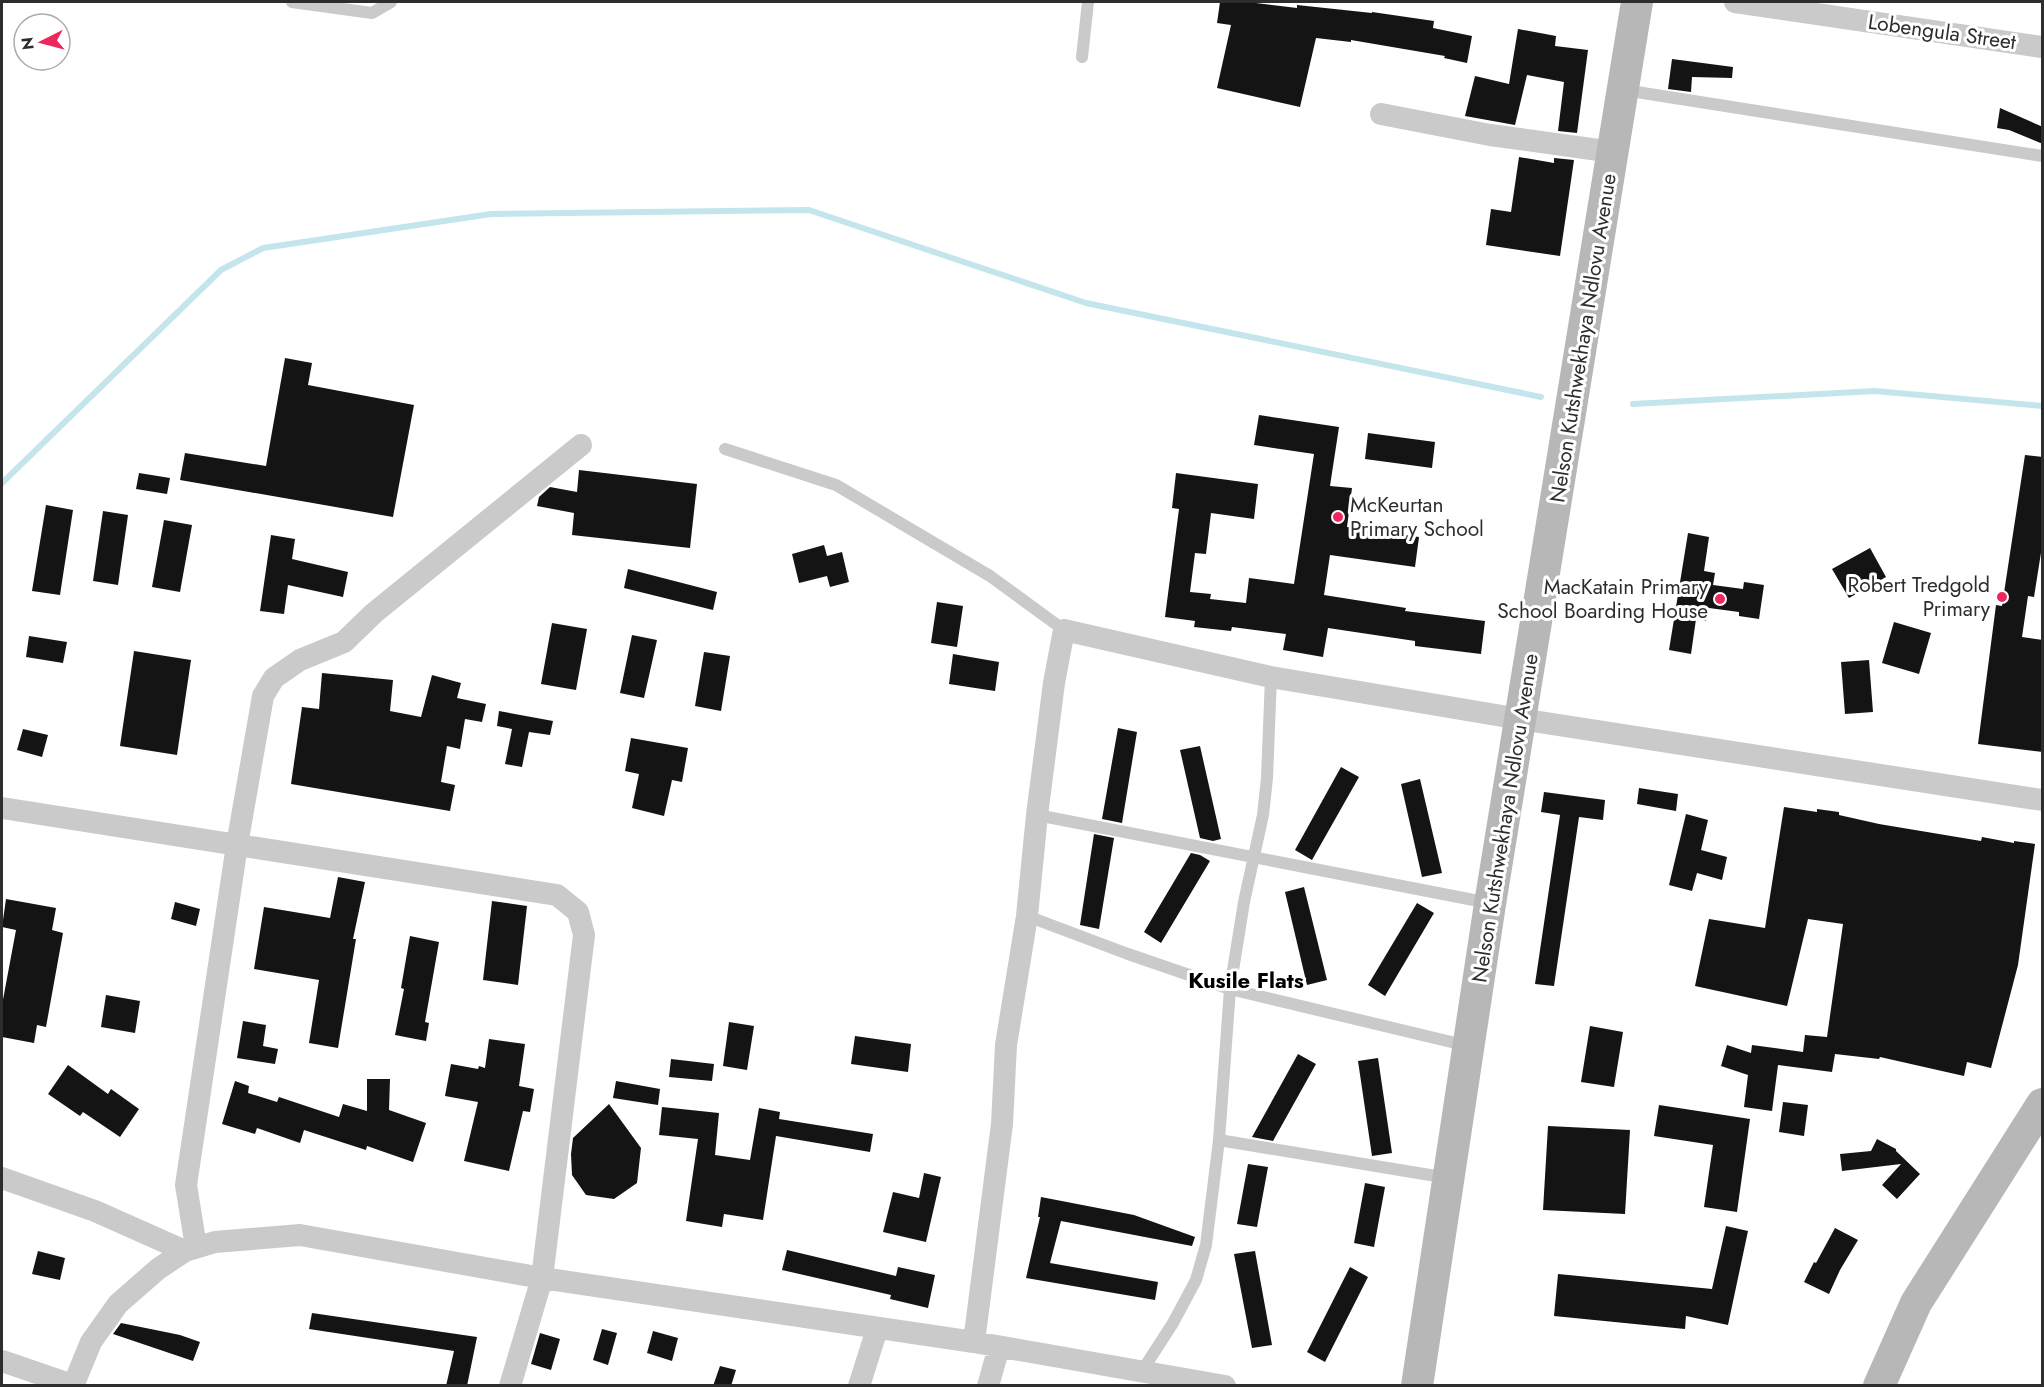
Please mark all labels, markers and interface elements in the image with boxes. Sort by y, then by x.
street label: Lobengula Street [1866,7,2018,57]
north arrow [12,12,72,72]
text: N [15,36,40,51]
street label: Nelson Kutshwekhaya Ndlovu Avenue [1542,171,1624,505]
place label: McKeurtan Primary School [1350,490,1484,544]
marker: McKeurtan Primary School [1331,510,1345,524]
place label: Robert Tredgold Primary [1847,570,1991,624]
place label: MacKatain Primary School Boarding House [1497,572,1709,626]
marker: Robert Tredgold Primary [1995,590,2009,604]
marker: MacKatain Primary School Boarding House [1713,592,1727,606]
street label: Nelson Kutshwekhaya Ndlovu Avenue [1464,651,1546,985]
district label: Kusile Flats [1188,964,1304,996]

